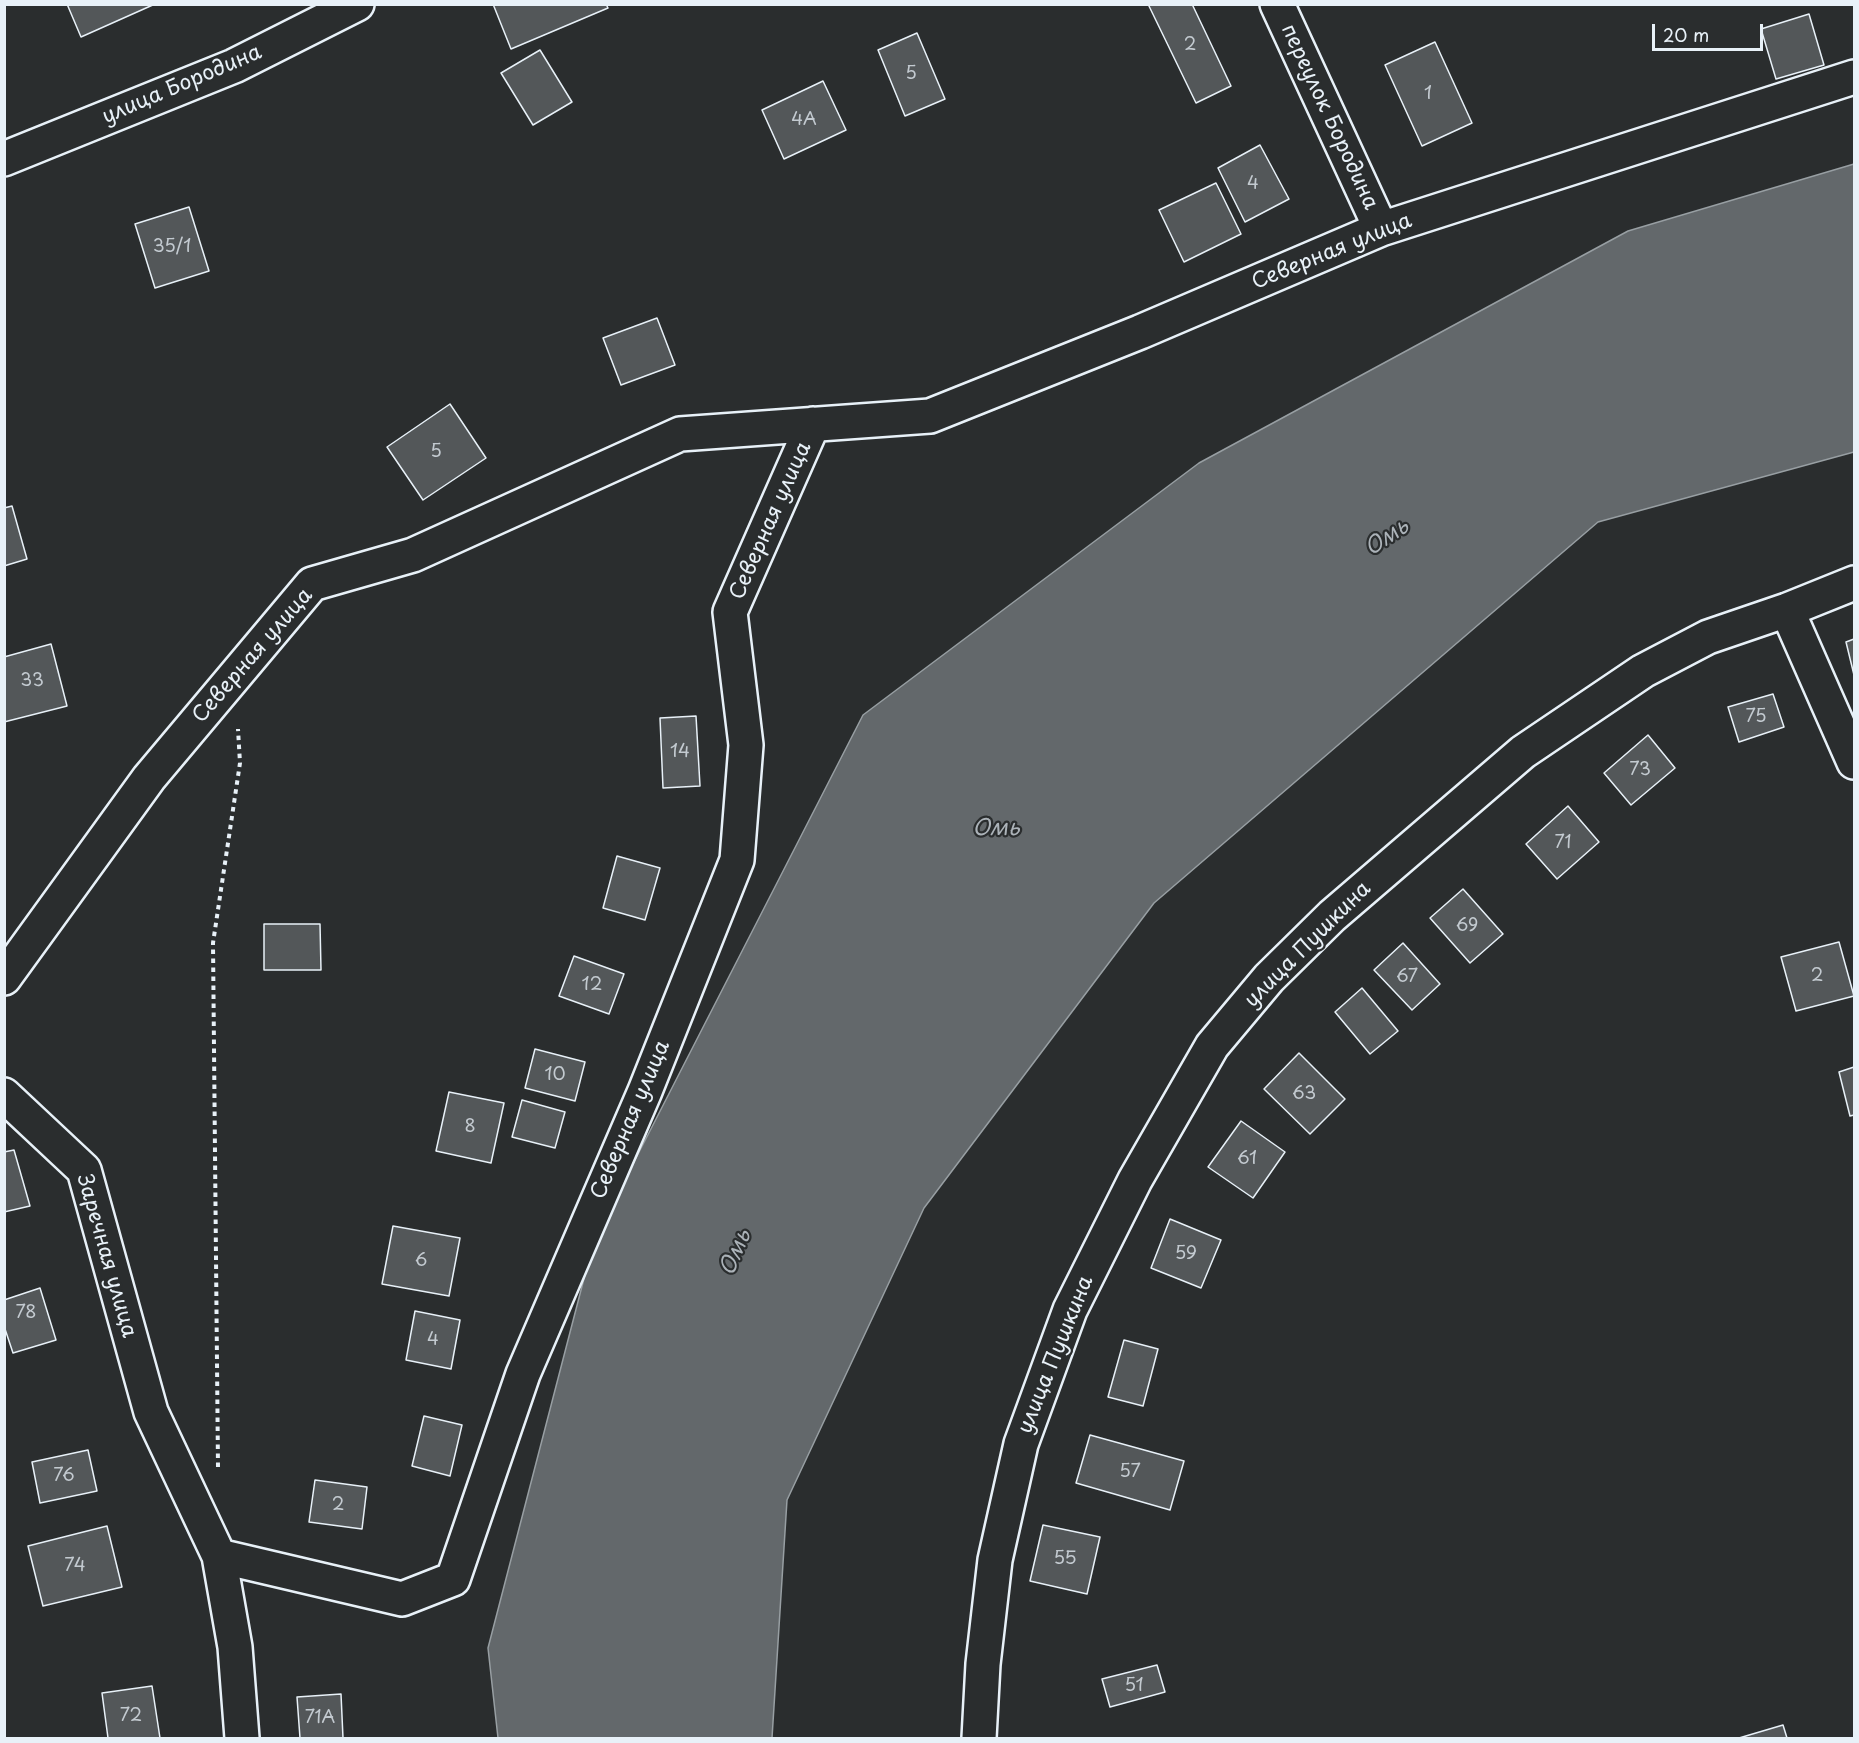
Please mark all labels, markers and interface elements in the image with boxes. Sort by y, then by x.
scale bar [1655,12,1766,50]
street label: переулок Бородина [1275,20,1383,214]
text: 20 m [1663,21,1709,48]
house number: 2 [1184,34,1196,56]
street label: улица Бородина [98,40,266,130]
house number: 5 [905,63,917,85]
house number: 1 [1424,83,1432,105]
house number: 4А [791,109,817,131]
house number: 4 [1247,173,1259,195]
street label: Северная улица [1248,208,1416,296]
house number: 35/1 [153,236,191,258]
street label: Северная улица [725,438,817,604]
house number: 5 [430,441,442,463]
water label: Омь [1360,514,1414,562]
street label: Северная улица [188,584,318,728]
house number: 33 [20,670,44,692]
house number: 75 [1746,706,1766,728]
house number: 14 [670,741,690,763]
house number: 73 [1629,759,1651,781]
water label: Омь [972,816,1020,842]
house number: 71 [1555,832,1571,854]
street label: улица Пушкина [1240,877,1376,1013]
house number: 69 [1456,915,1478,937]
house number: 2 [1811,965,1823,987]
house number: 67 [1396,966,1418,988]
house number: 12 [582,974,602,996]
street label: Северная улица [586,1037,676,1203]
house number: 10 [544,1064,566,1086]
house number: 63 [1292,1083,1316,1105]
house number: 8 [464,1116,476,1138]
house number: 61 [1237,1148,1257,1170]
street label: Заречная улица [71,1171,141,1341]
water label: Омь [715,1226,757,1280]
house number: 59 [1175,1243,1197,1265]
house number: 6 [415,1250,427,1272]
street label: улица Пушкина [1013,1272,1099,1438]
house number: 78 [16,1302,36,1324]
house number: 4 [427,1329,439,1351]
house number: 57 [1119,1461,1141,1483]
house number: 76 [53,1465,75,1487]
house number: 2 [332,1494,344,1516]
house number: 55 [1053,1548,1077,1570]
house number: 74 [64,1555,86,1577]
house number: 51 [1124,1675,1144,1697]
house number: 72 [120,1705,142,1727]
house number: 71А [305,1707,335,1729]

